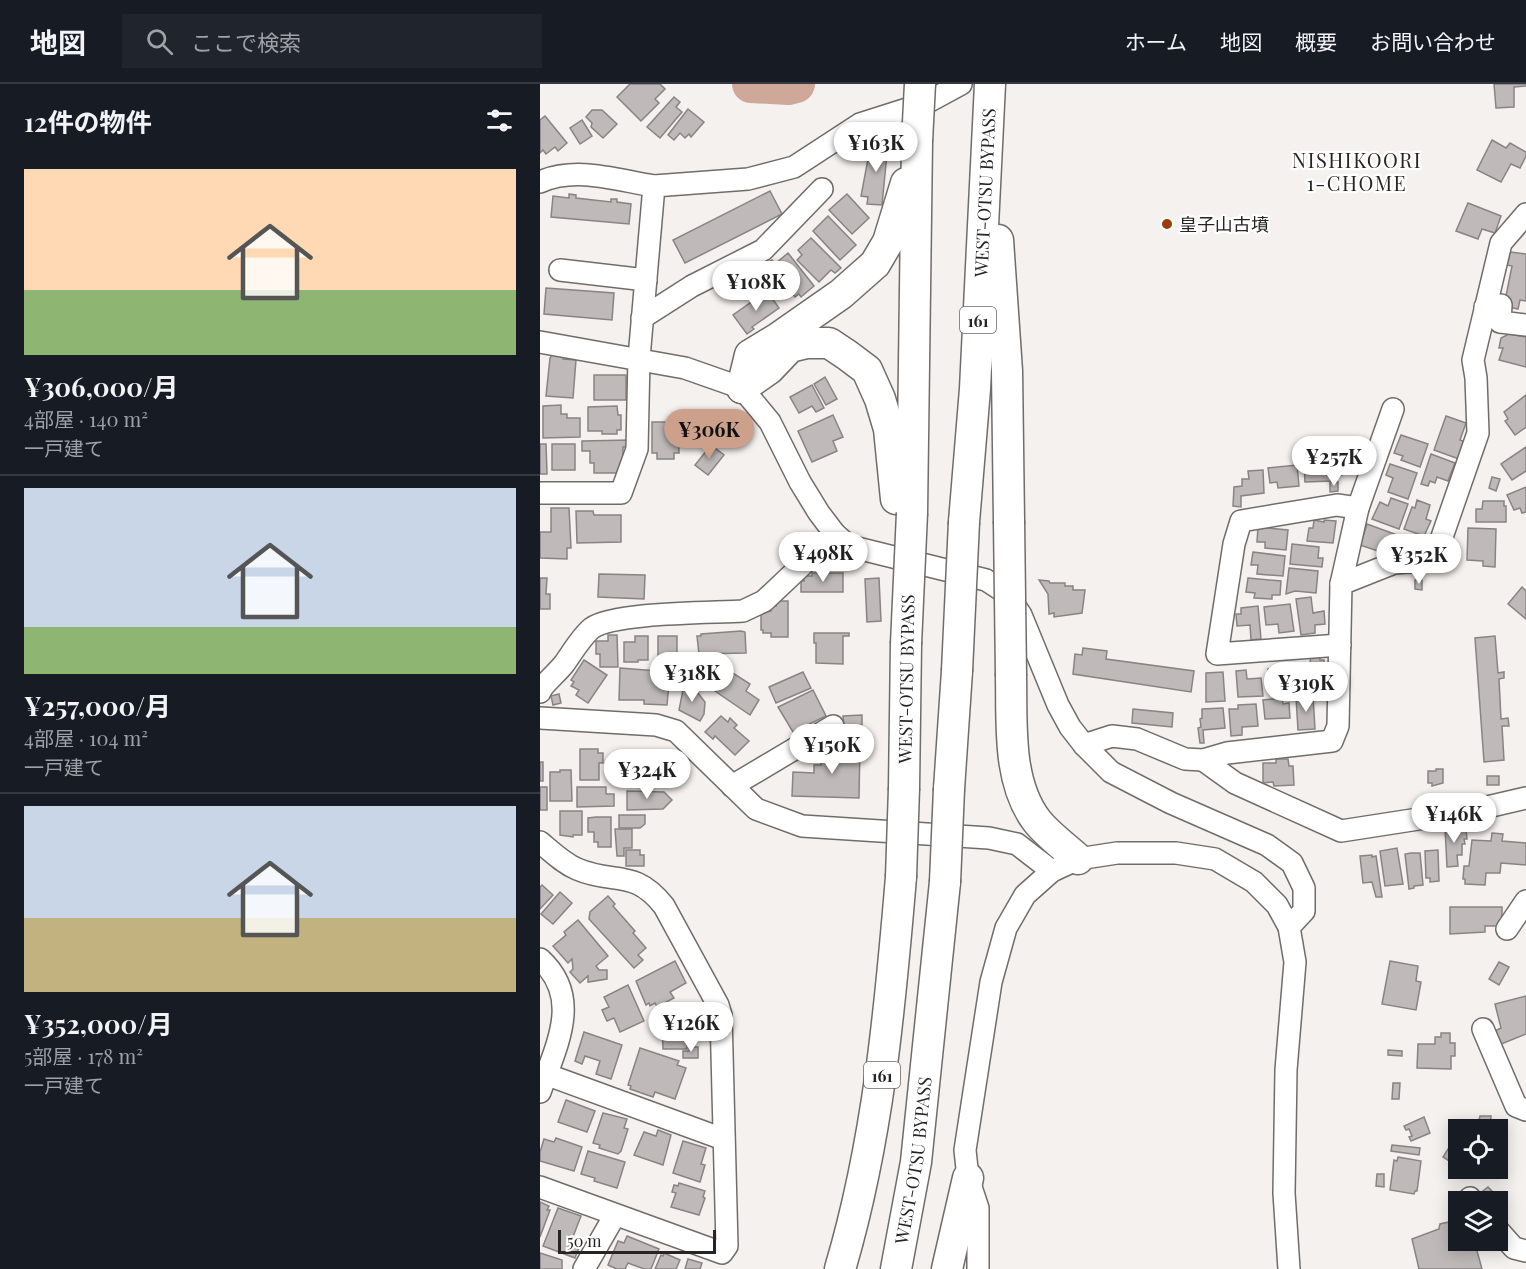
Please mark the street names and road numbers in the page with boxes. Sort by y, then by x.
street label: WEST-OTSU BYPASS [968,108,1001,279]
road number: 161 [960,307,996,333]
street label: WEST-OTSU BYPASS [893,594,919,765]
road number: 161 [864,1062,900,1088]
street label: WEST-OTSU BYPASS [889,1075,937,1247]

